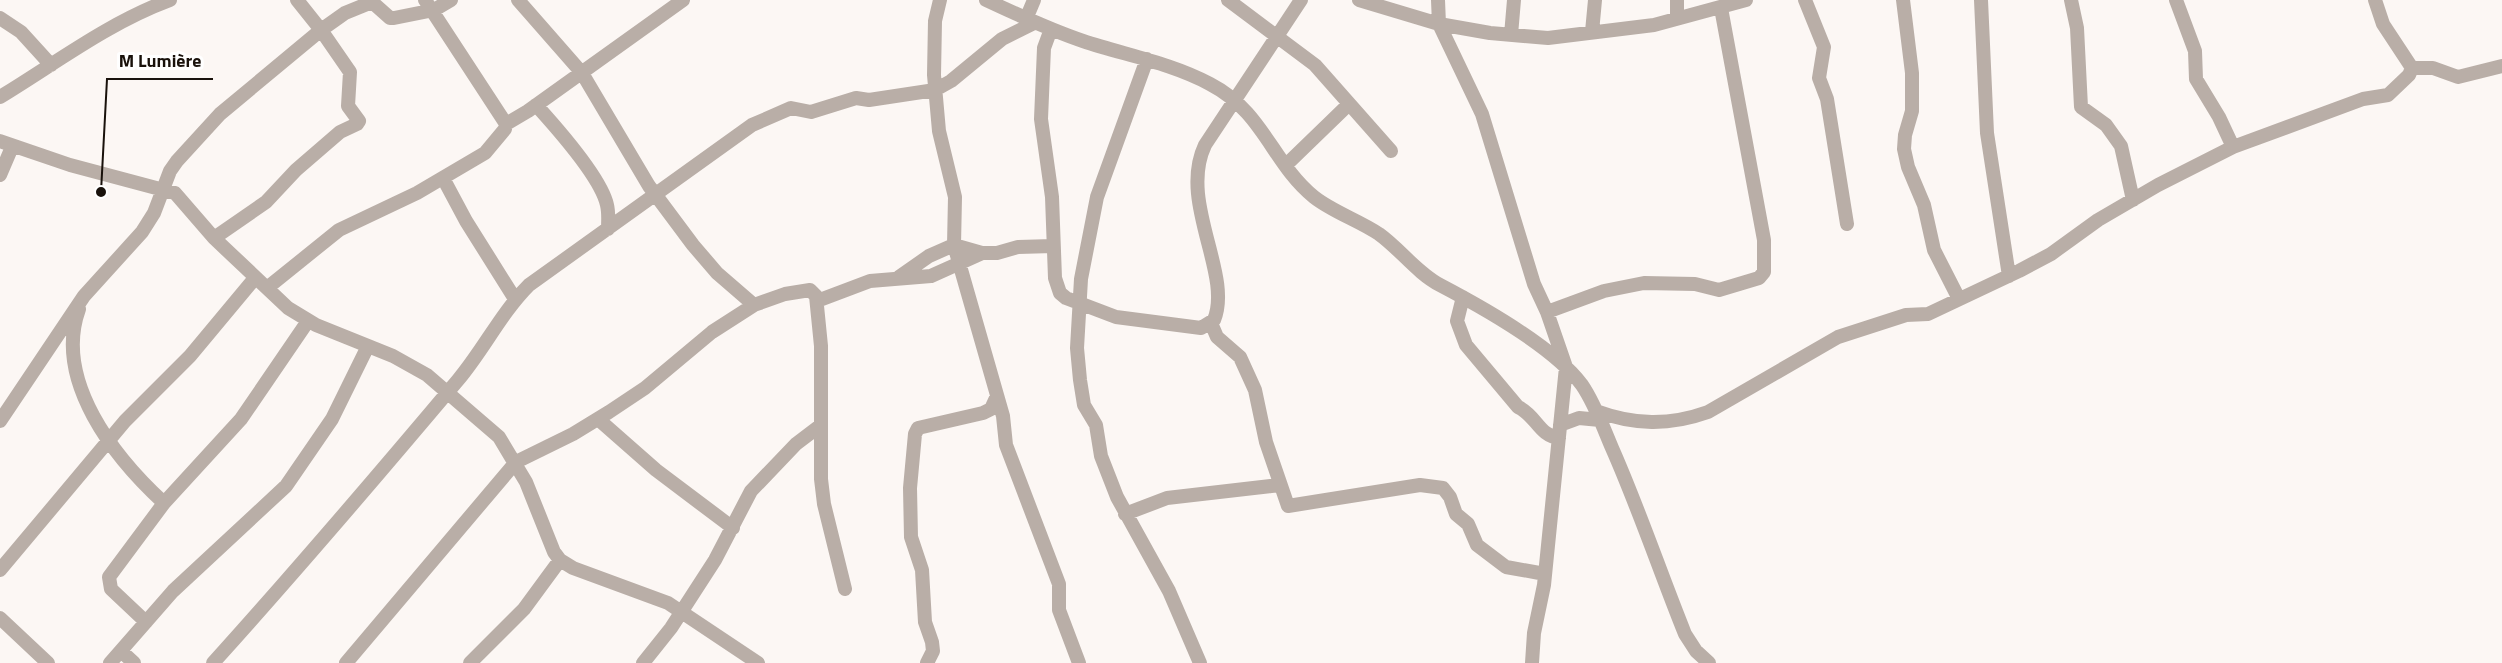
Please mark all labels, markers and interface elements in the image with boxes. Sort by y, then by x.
callout: M Lumière [107,43,213,79]
text: M Lumière [119,47,201,74]

